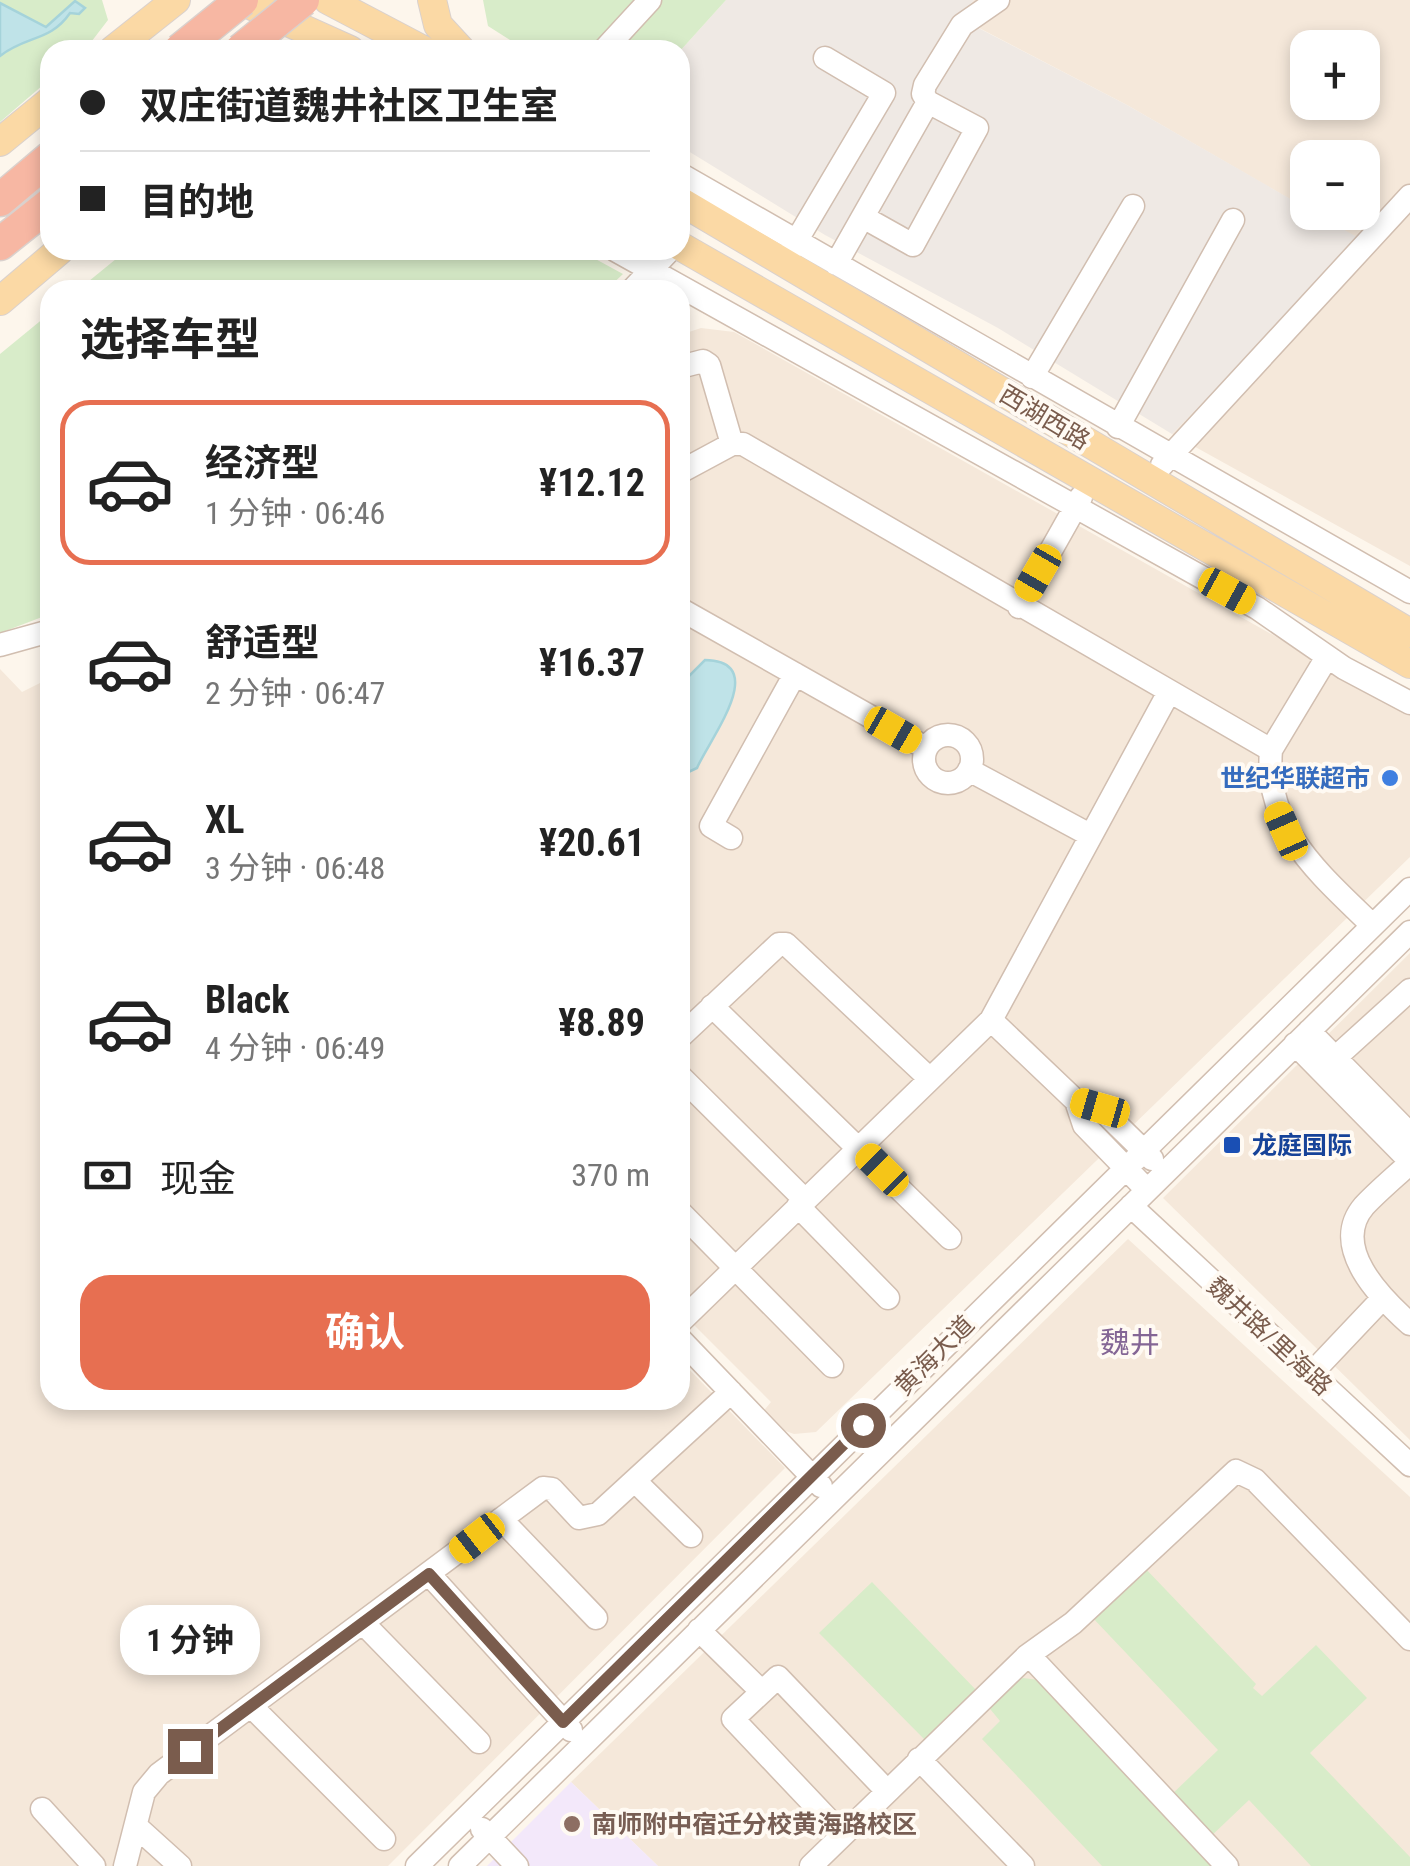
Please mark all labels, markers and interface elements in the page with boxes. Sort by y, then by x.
map controls [1290,30,1380,230]
button: + [1290,30,1380,120]
text: 双庄街道魏井社区卫生室 [140,84,558,128]
button: − [1290,140,1380,230]
text: 目的地 [140,180,254,224]
text: 选择车型 [80,313,260,366]
street label: 西湖西路 [994,379,1095,456]
icon: car [85,438,175,528]
text: 经济型 [205,441,319,485]
text: ¥12.12 [539,461,645,505]
text: 1 分钟 · 06:46 [205,494,385,532]
car [1010,540,1066,606]
car [1193,563,1261,619]
icon: car [85,618,175,708]
text: 舒适型 [205,621,319,665]
text: ¥16.37 [539,641,645,685]
text: 2 分钟 · 06:47 [205,674,385,712]
car [860,702,926,758]
place label: 世纪华联超市 [1220,764,1370,793]
marker: 世纪华联超市 [1379,767,1401,789]
car [1260,797,1312,865]
icon: car [85,798,175,888]
text: XL [205,798,244,842]
text: ¥20.61 [539,821,645,865]
text: 3 分钟 · 06:48 [205,849,385,887]
icon: car [85,978,175,1068]
text: Black [205,978,289,1022]
text: ¥8.89 [558,1001,645,1045]
text: 4 分钟 · 06:49 [205,1029,385,1067]
car [1067,1085,1133,1131]
place label: 龙庭国际 [1252,1131,1352,1160]
marker: 龙庭国际 [1221,1134,1243,1156]
car [850,1138,914,1202]
icon: cash [80,1148,135,1203]
text: 370 m [571,1156,650,1194]
text: 现金 [160,1157,236,1201]
street label: 魏井路/里海路 [1202,1271,1338,1401]
button: 确认 [80,1275,650,1390]
street label: 黄海大道 [889,1310,980,1401]
district label: 魏井 [1100,1325,1160,1360]
route start [841,1403,886,1448]
car [444,1508,510,1568]
callout: 1 分钟 [120,1606,260,1676]
text: 1 分钟 [146,1621,234,1659]
route end [168,1729,213,1774]
place label: 南师附中宿迁分校黄海路校区 [592,1810,917,1839]
marker: 南师附中宿迁分校黄海路校区 [561,1813,583,1835]

